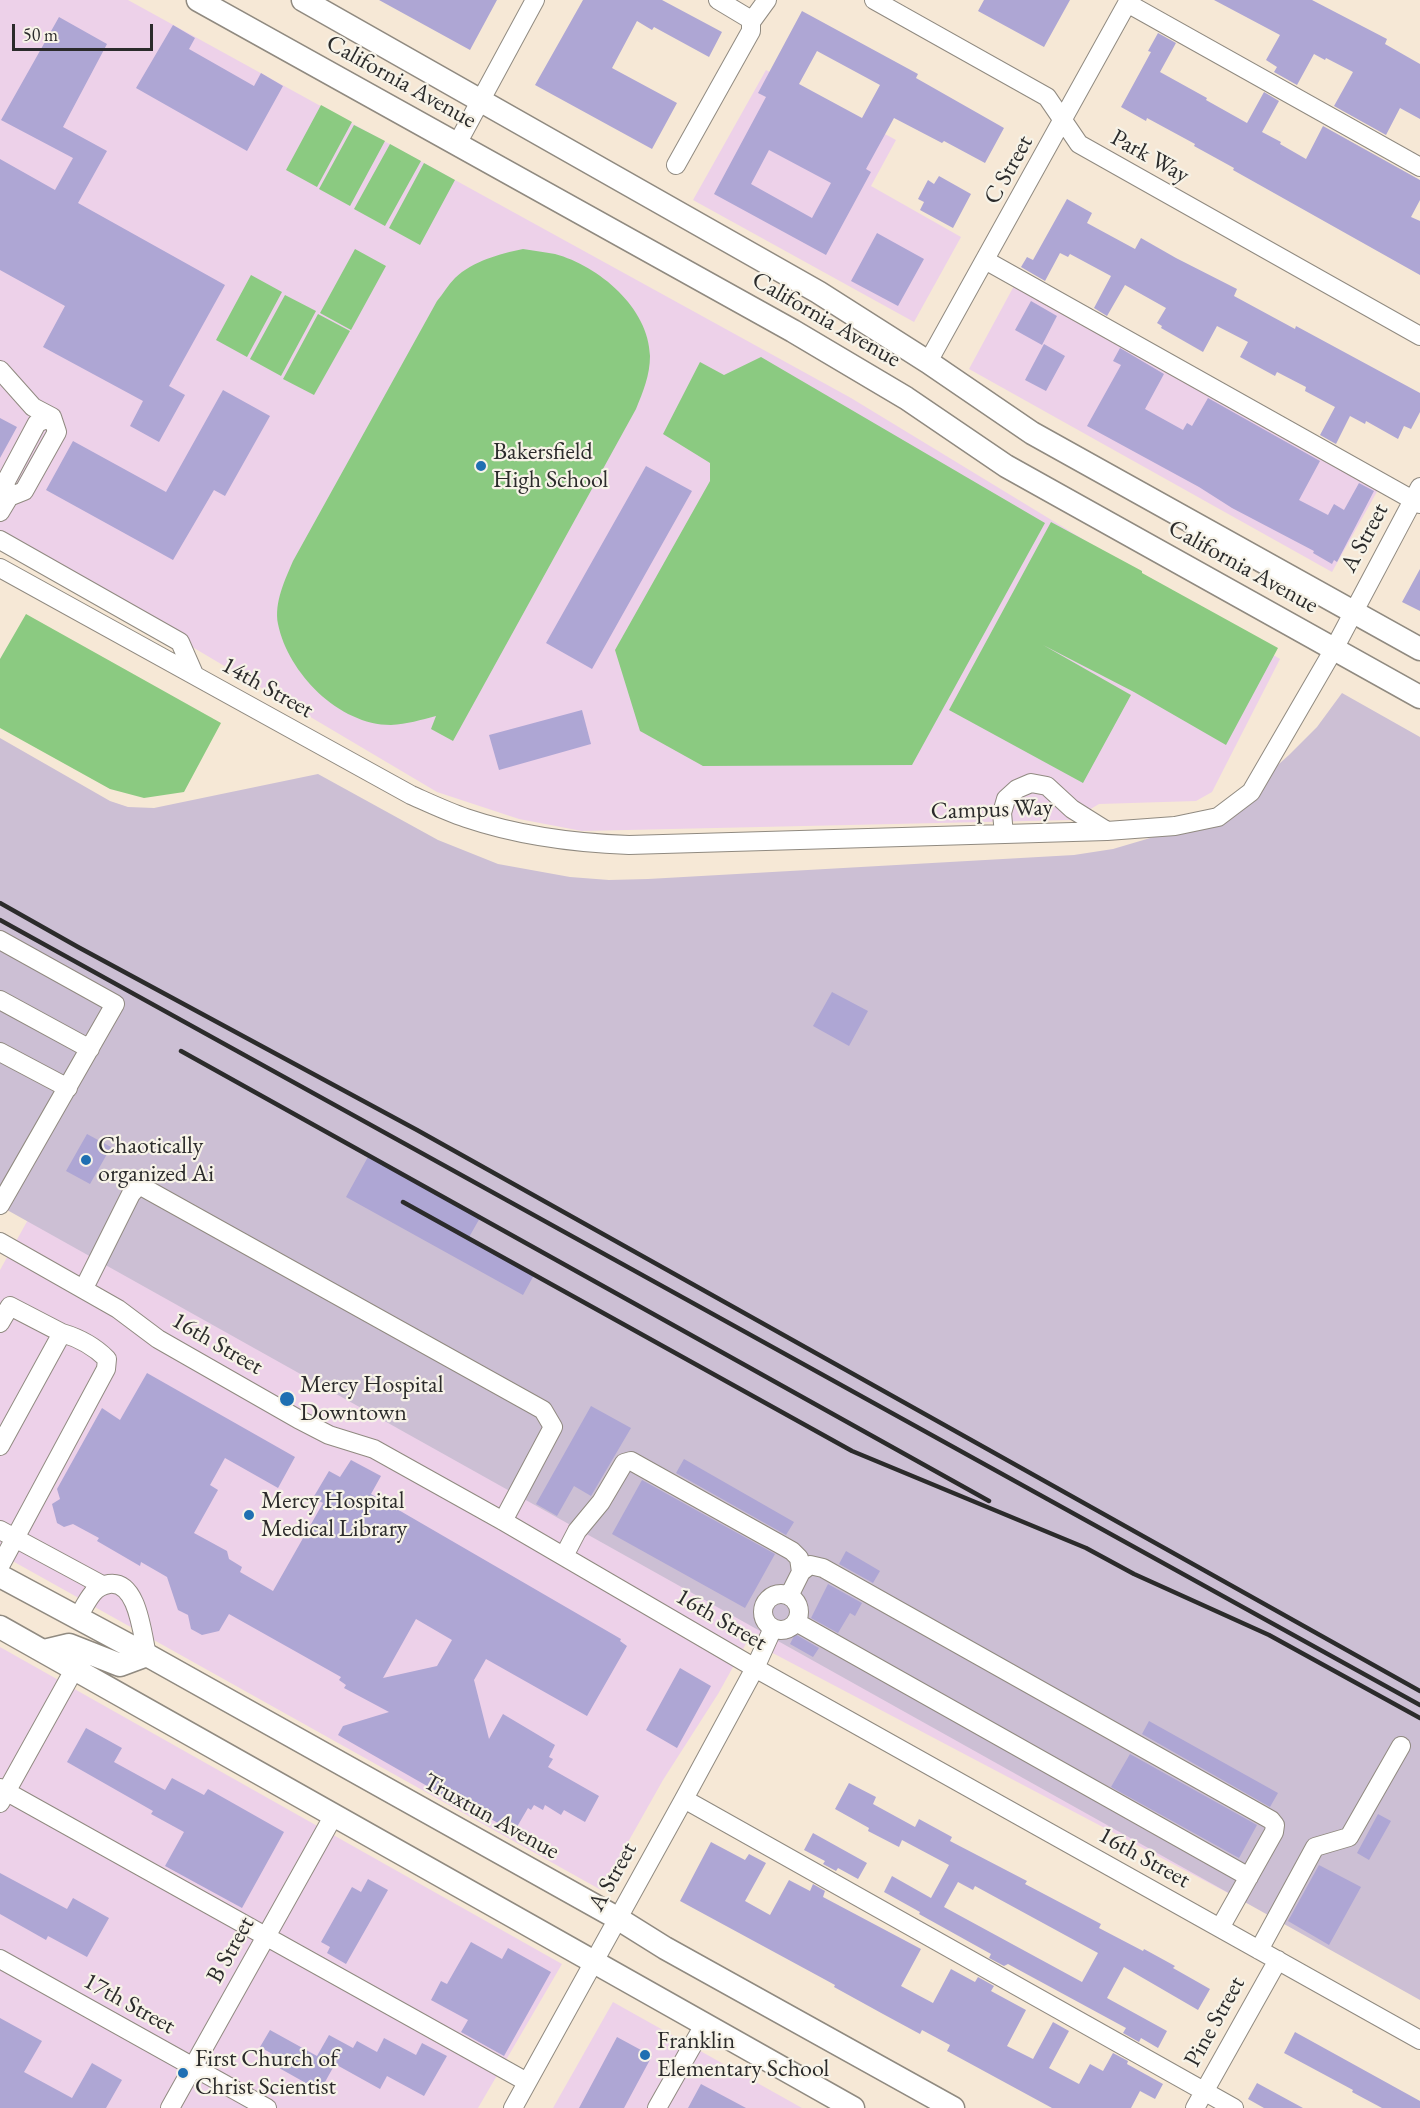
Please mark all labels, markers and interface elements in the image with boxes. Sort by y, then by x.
scale bar [15,12,156,50]
text: 50 m [23,23,58,46]
street label: California Avenue [321,29,481,135]
street label: Park Way [1106,124,1194,190]
street label: C Street [978,130,1040,210]
street label: California Avenue [746,266,906,374]
place label: Bakersfield High School [493,438,608,494]
marker: Bakersfield High School [474,459,488,473]
street label: A Street [1335,499,1395,577]
street label: California Avenue [1163,514,1323,620]
street label: 14th Street [216,651,318,725]
street label: Campus Way [930,793,1054,827]
place label: Chaotically organized Ai [98,1132,214,1188]
marker: Chaotically organized Ai [79,1153,93,1167]
street label: 16th Street [166,1306,268,1382]
place label: Mercy Hospital Downtown [300,1371,443,1427]
marker: Mercy Hospital Downtown [278,1390,296,1408]
place label: Mercy Hospital Medical Library [261,1487,407,1543]
marker: Mercy Hospital Medical Library [242,1508,256,1522]
street label: 16th Street [670,1582,772,1658]
street label: Truxtun Avenue [418,1768,564,1866]
street label: 16th Street [1093,1821,1195,1895]
street label: A Street [582,1838,644,1916]
street label: B Street [201,1912,261,1988]
street label: 17th Street [78,1967,180,2041]
street label: Pine Street [1178,1972,1252,2072]
place label: Franklin Elementary School [657,2027,829,2083]
place label: First Church of Christ Scientist [195,2045,338,2101]
marker: Franklin Elementary School [638,2048,652,2062]
marker: First Church of Christ Scientist [176,2066,190,2080]

